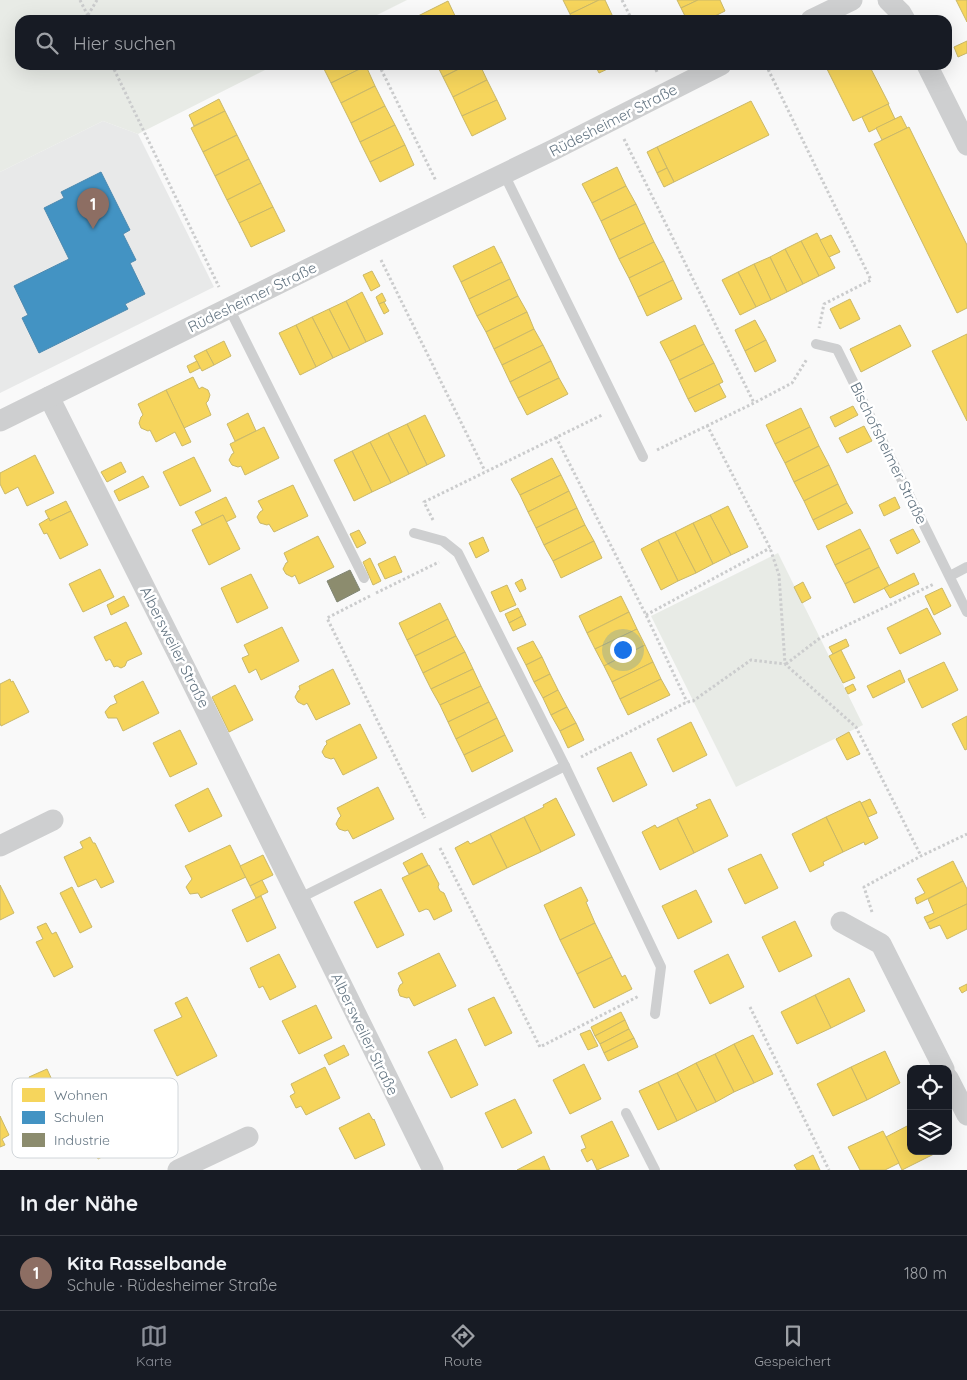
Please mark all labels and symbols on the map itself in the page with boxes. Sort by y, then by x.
street label: Rüdesheimer Straße [546,80,680,160]
pin: 1 [77,188,109,229]
street label: Rüdesheimer Straße [184,258,320,336]
street label: Bischofsheimer Straße [846,379,932,527]
street label: Albersweiler Straße [136,583,214,711]
your location [610,637,636,663]
street label: Albersweiler Straße [327,970,403,1098]
legend [12,1078,178,1158]
text: Wohnen [54,1086,108,1104]
text: Schulen [54,1108,104,1126]
text: Industrie [54,1131,110,1149]

